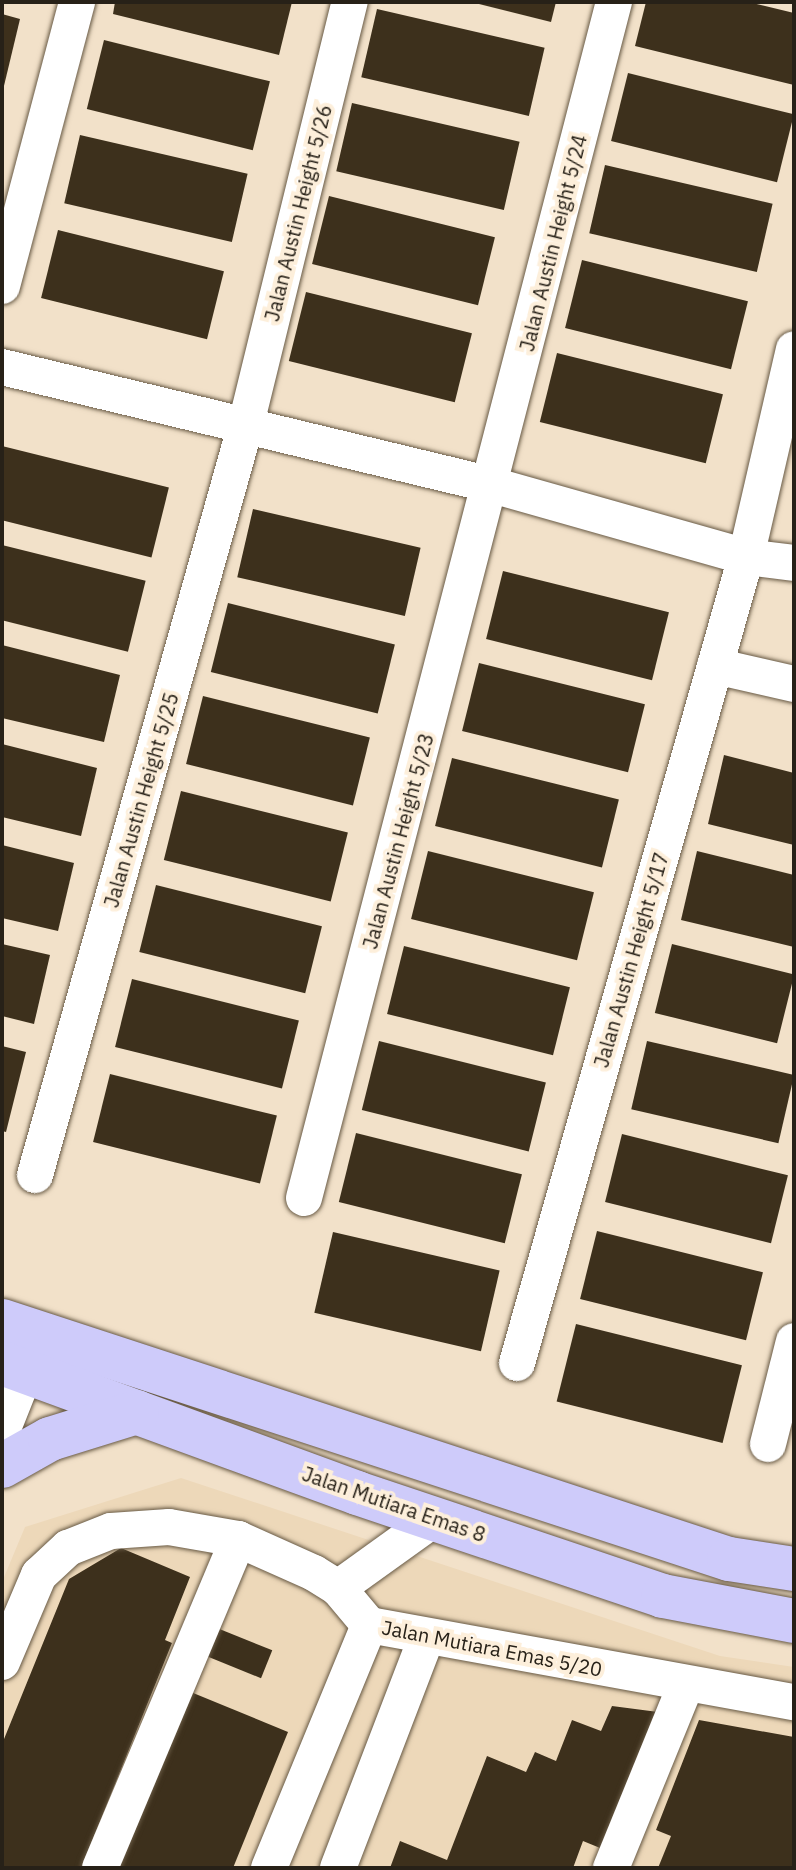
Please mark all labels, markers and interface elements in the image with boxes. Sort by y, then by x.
street label: Jalan Austin Height 5/26 [259,102,337,324]
street label: Jalan Austin Height 5/24 [514,132,592,354]
street label: Jalan Austin Height 5/25 [99,690,183,910]
street label: Jalan Austin Height 5/23 [358,730,438,952]
street label: Jalan Austin Height 5/17 [589,850,673,1070]
street label: Jalan Mutiara Emas 8 [299,1461,489,1547]
street label: Jalan Mutiara Emas 5/20 [380,1615,604,1681]

